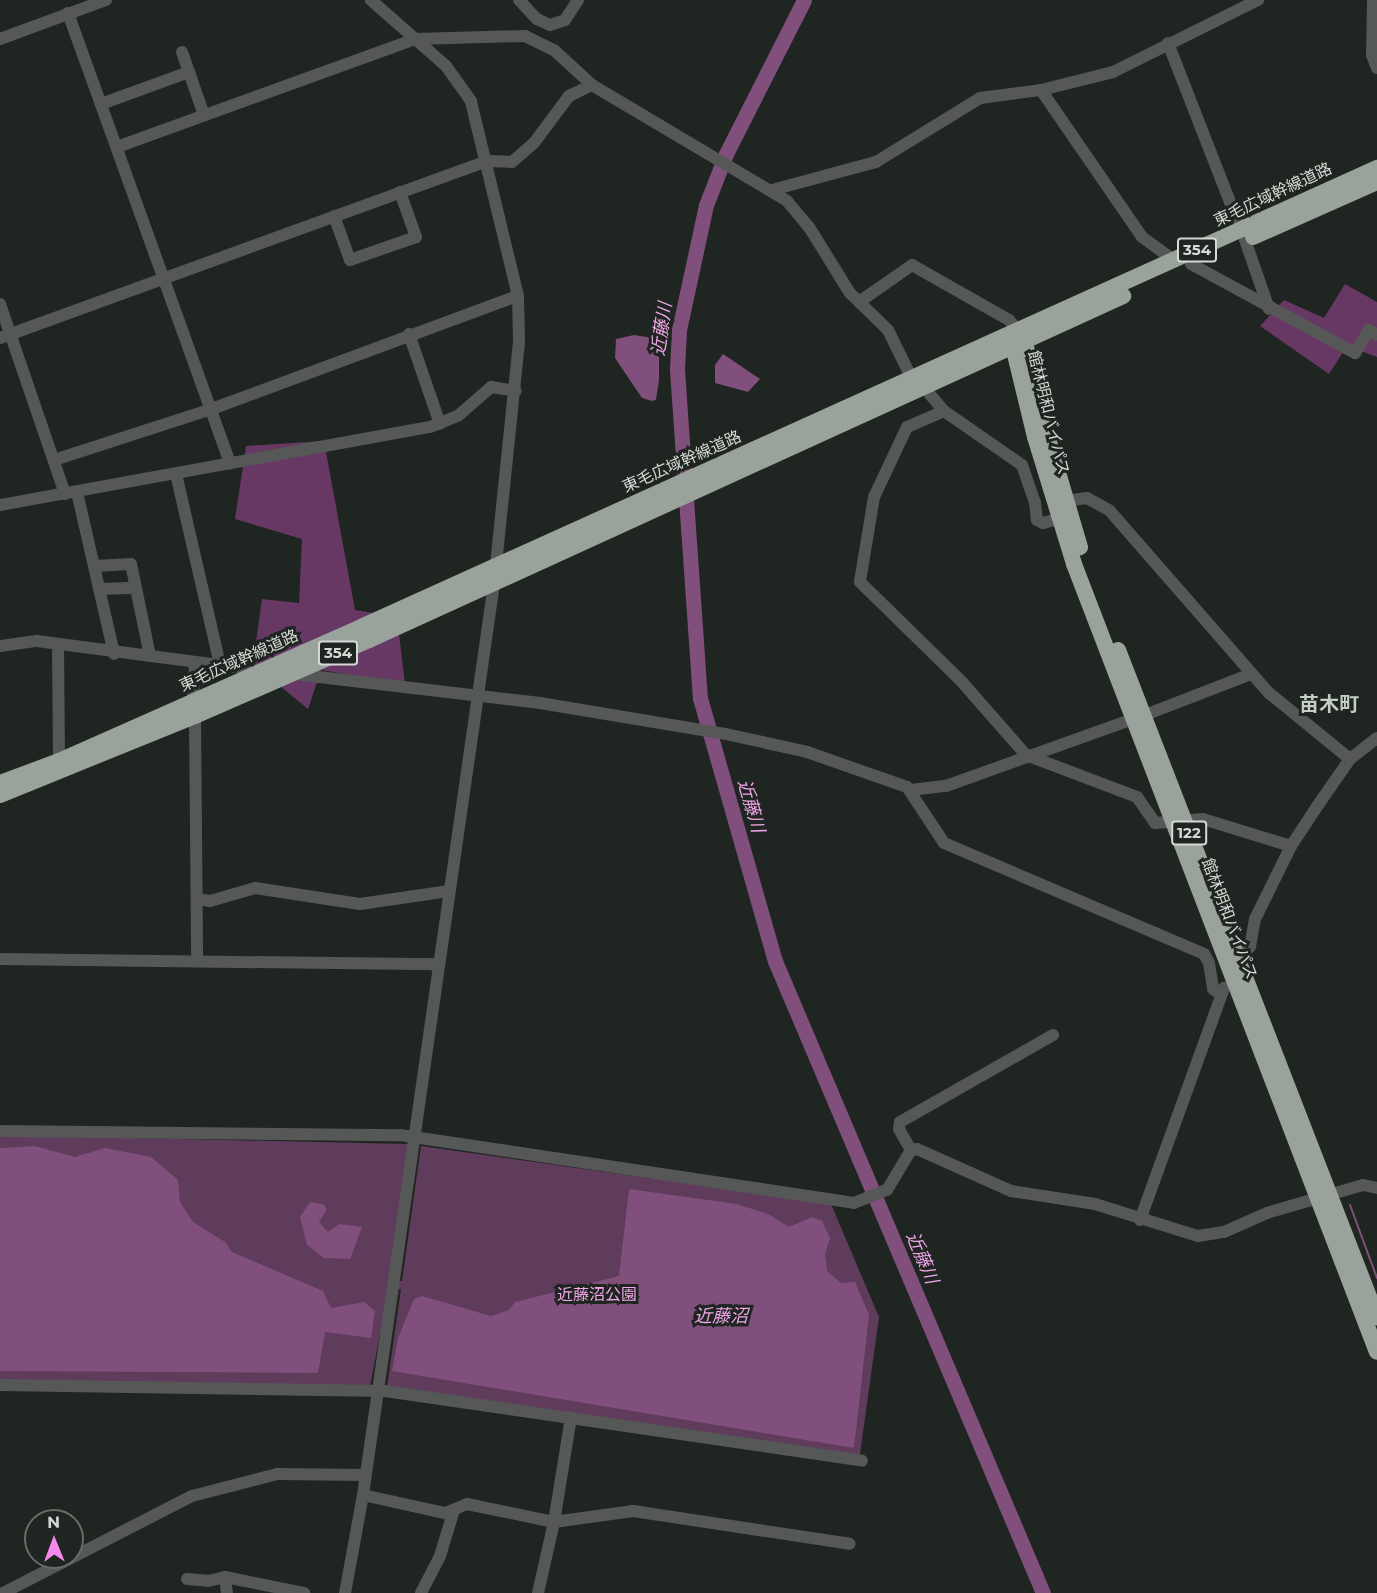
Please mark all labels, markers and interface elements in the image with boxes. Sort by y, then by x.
street label: 東毛広域幹線道路 [1211,159,1335,231]
road number: 354 [1176,238,1218,262]
water label: 近藤川 [648,301,676,357]
street label: 館林明和バイパス [1023,349,1073,477]
street label: 東毛広域幹線道路 [620,427,744,497]
street label: 東毛広域幹線道路 [177,626,301,696]
road number: 354 [317,641,359,665]
district label: 苗木町 [1299,692,1359,716]
water label: 近藤川 [733,777,769,835]
road number: 122 [1171,821,1207,845]
street label: 館林明和バイパス [1197,856,1261,982]
water label: 近藤川 [902,1229,942,1287]
park label: 近藤沼公園 [557,1285,637,1305]
water label: 近藤沼 [694,1305,748,1327]
north arrow [24,1509,84,1569]
text: N [47,1513,60,1532]

